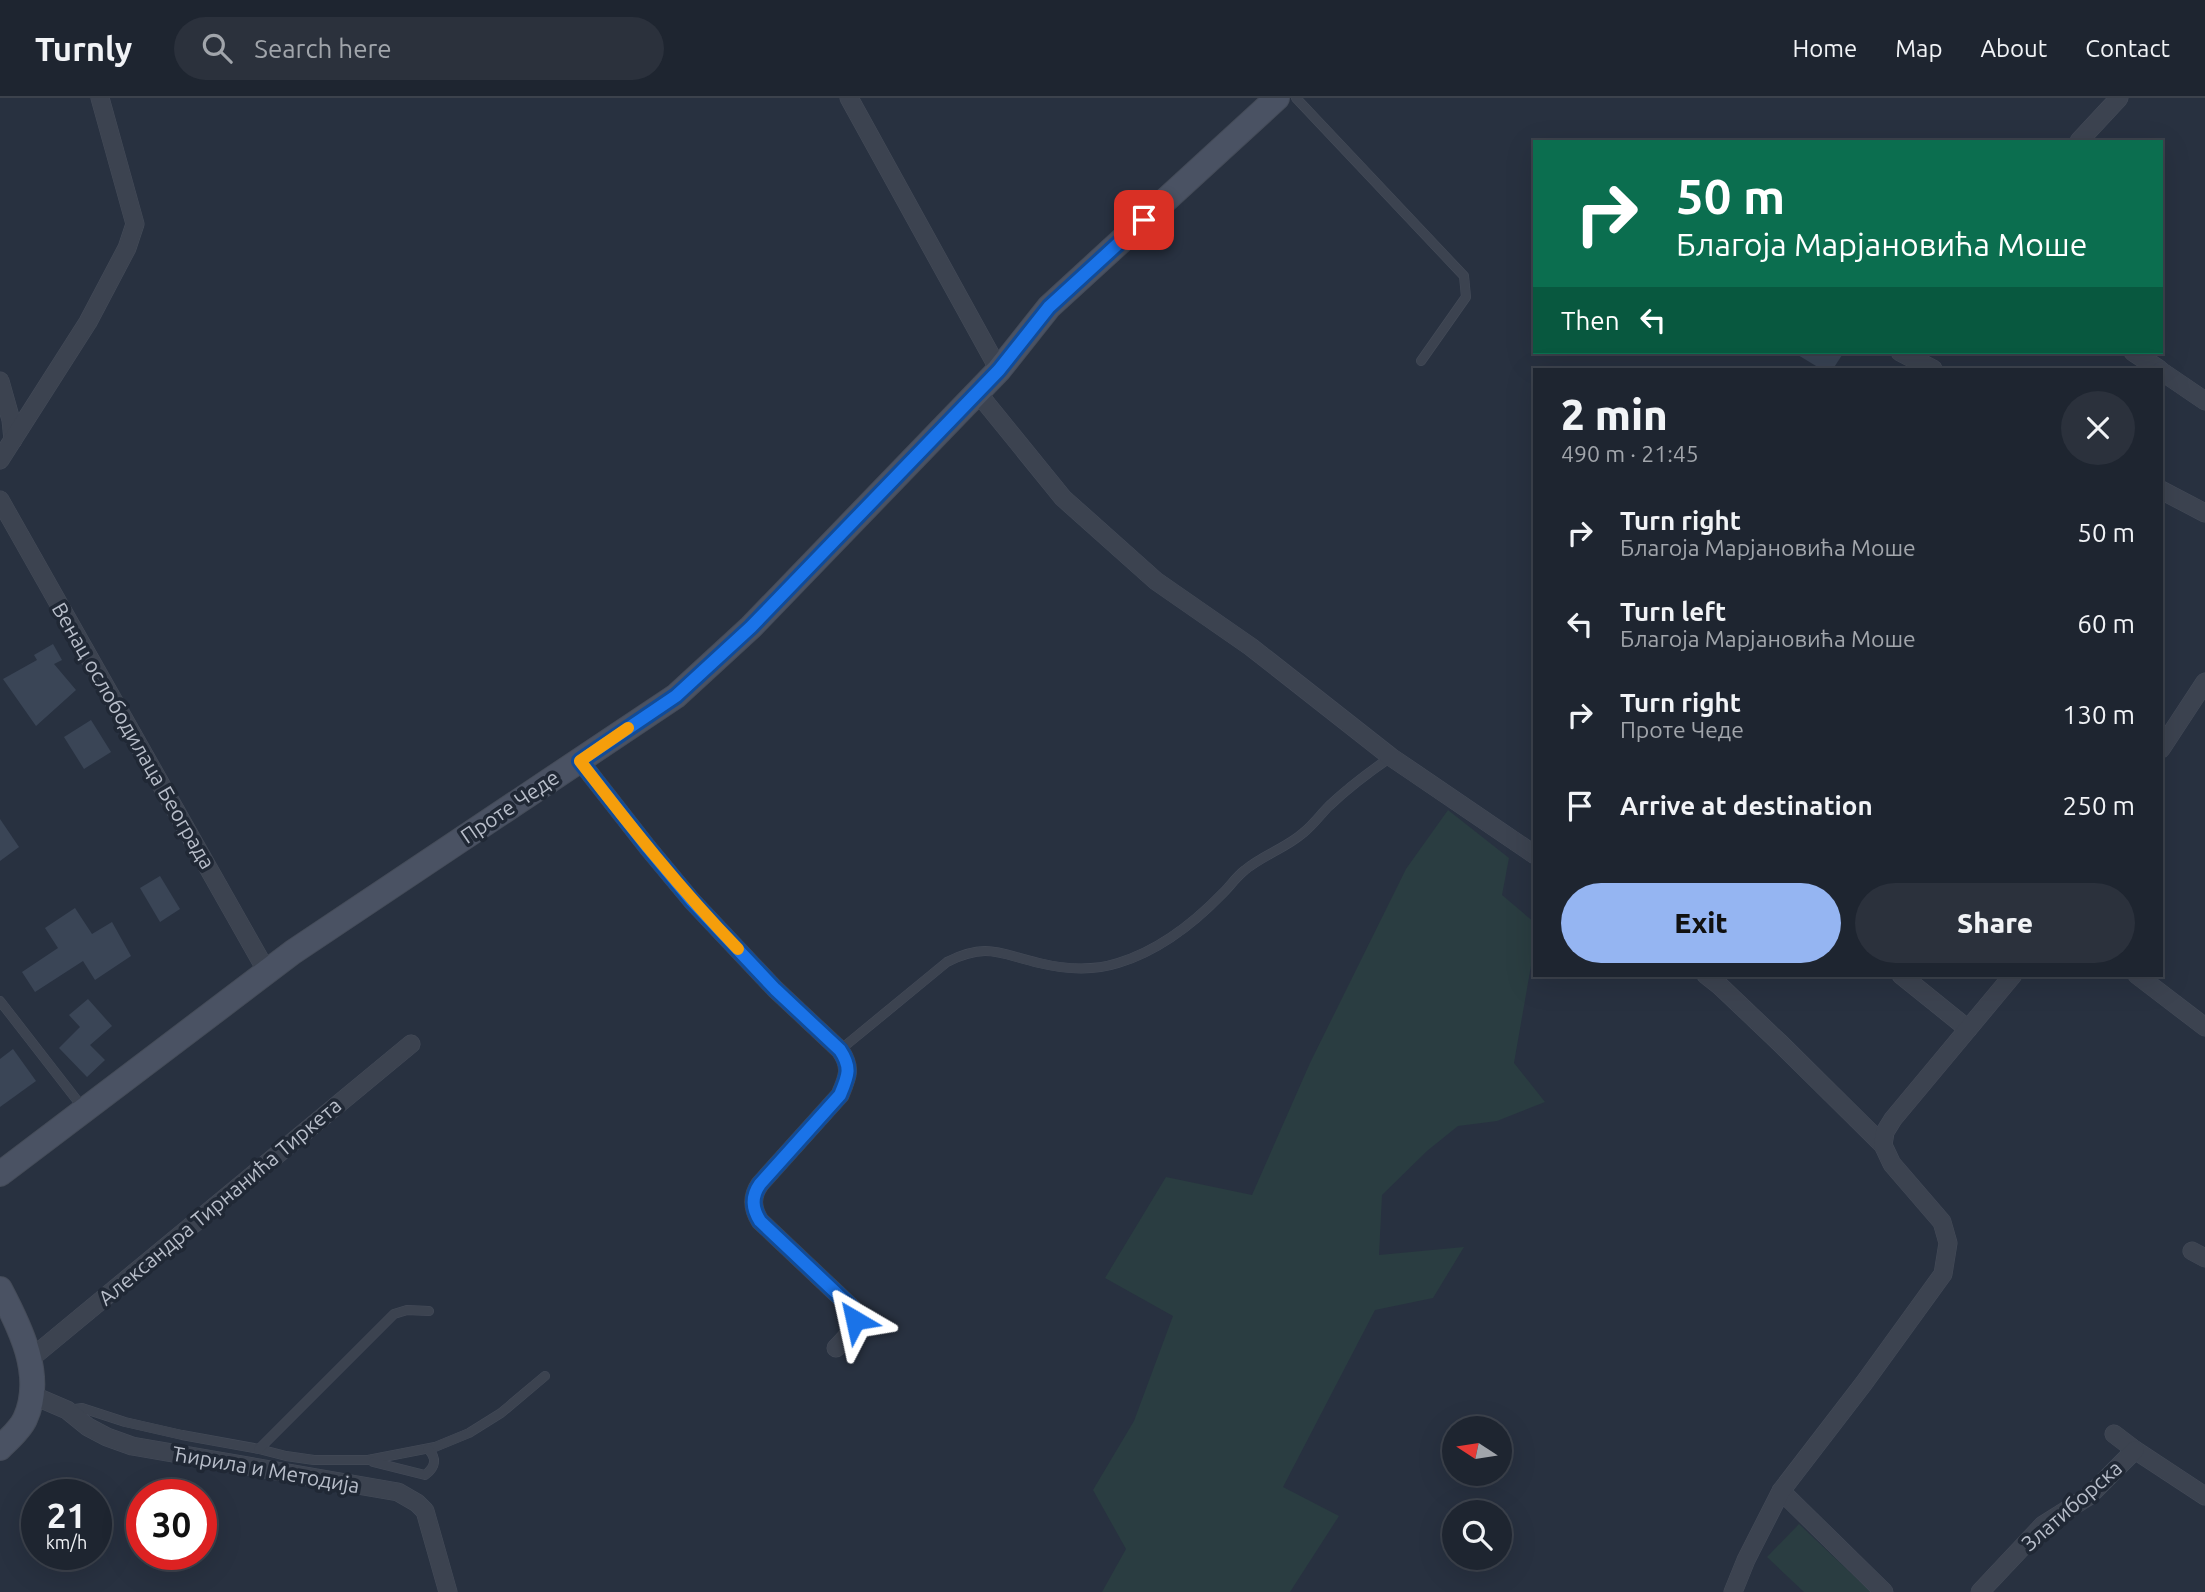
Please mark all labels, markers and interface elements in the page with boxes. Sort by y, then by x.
search box [174,17,664,80]
icon: search [198,29,236,67]
text: Turnly [35,30,132,67]
text: Search here [254,34,392,63]
text: Home [1792,35,1857,62]
text: Map [1895,35,1942,62]
text: About [1980,35,2047,62]
text: Contact [2085,35,2170,62]
icon: right [1561,168,1652,259]
text: 50 m [1676,168,1785,223]
pin [1114,190,1174,250]
icon: arrive [1125,201,1163,239]
text: Благоја Марјановића Моше [1676,226,2088,262]
icon: left [1634,301,1672,339]
text: Then [1561,306,1620,335]
text: 2 min [1561,391,1668,438]
button: close [2061,391,2135,465]
text: 490 m · 21:45 [1561,441,1699,466]
text: Turn right [1620,506,1741,535]
icon: right [1561,514,1599,552]
text: 50 m [2077,518,2135,547]
text: Благоја Марјановића Моше [1620,535,1916,560]
text: Turn left [1620,597,1726,626]
street label: Венац ослободилаца Београда [48,598,220,873]
icon: left [1561,605,1599,643]
text: 60 m [2077,609,2135,638]
text: Благоја Марјановића Моше [1620,626,1916,651]
text: Turn right [1620,688,1741,717]
icon: right [1561,696,1599,734]
text: 130 m [2063,700,2135,729]
text: Проте Чеде [1620,717,1744,742]
street label: Проте Чеде [456,765,563,848]
icon: arrive [1561,787,1599,825]
text: Arrive at destination [1620,791,1873,820]
text: 250 m [2063,791,2135,820]
button: Exit [1561,883,1841,963]
button: Share [1855,883,2135,963]
street label: Александра Тирнанића Тиркета [93,1093,346,1310]
position arrow [818,1283,892,1357]
north arrow [1442,1416,1512,1486]
map controls [1442,1416,1512,1570]
street label: Ћирила и Методија [171,1441,362,1497]
street label: Златиборска [2016,1455,2126,1555]
speed limit sign: 30 [126,1479,217,1570]
text: 21 [47,1495,86,1535]
button: search [1442,1500,1512,1570]
text: km/h [46,1532,87,1552]

